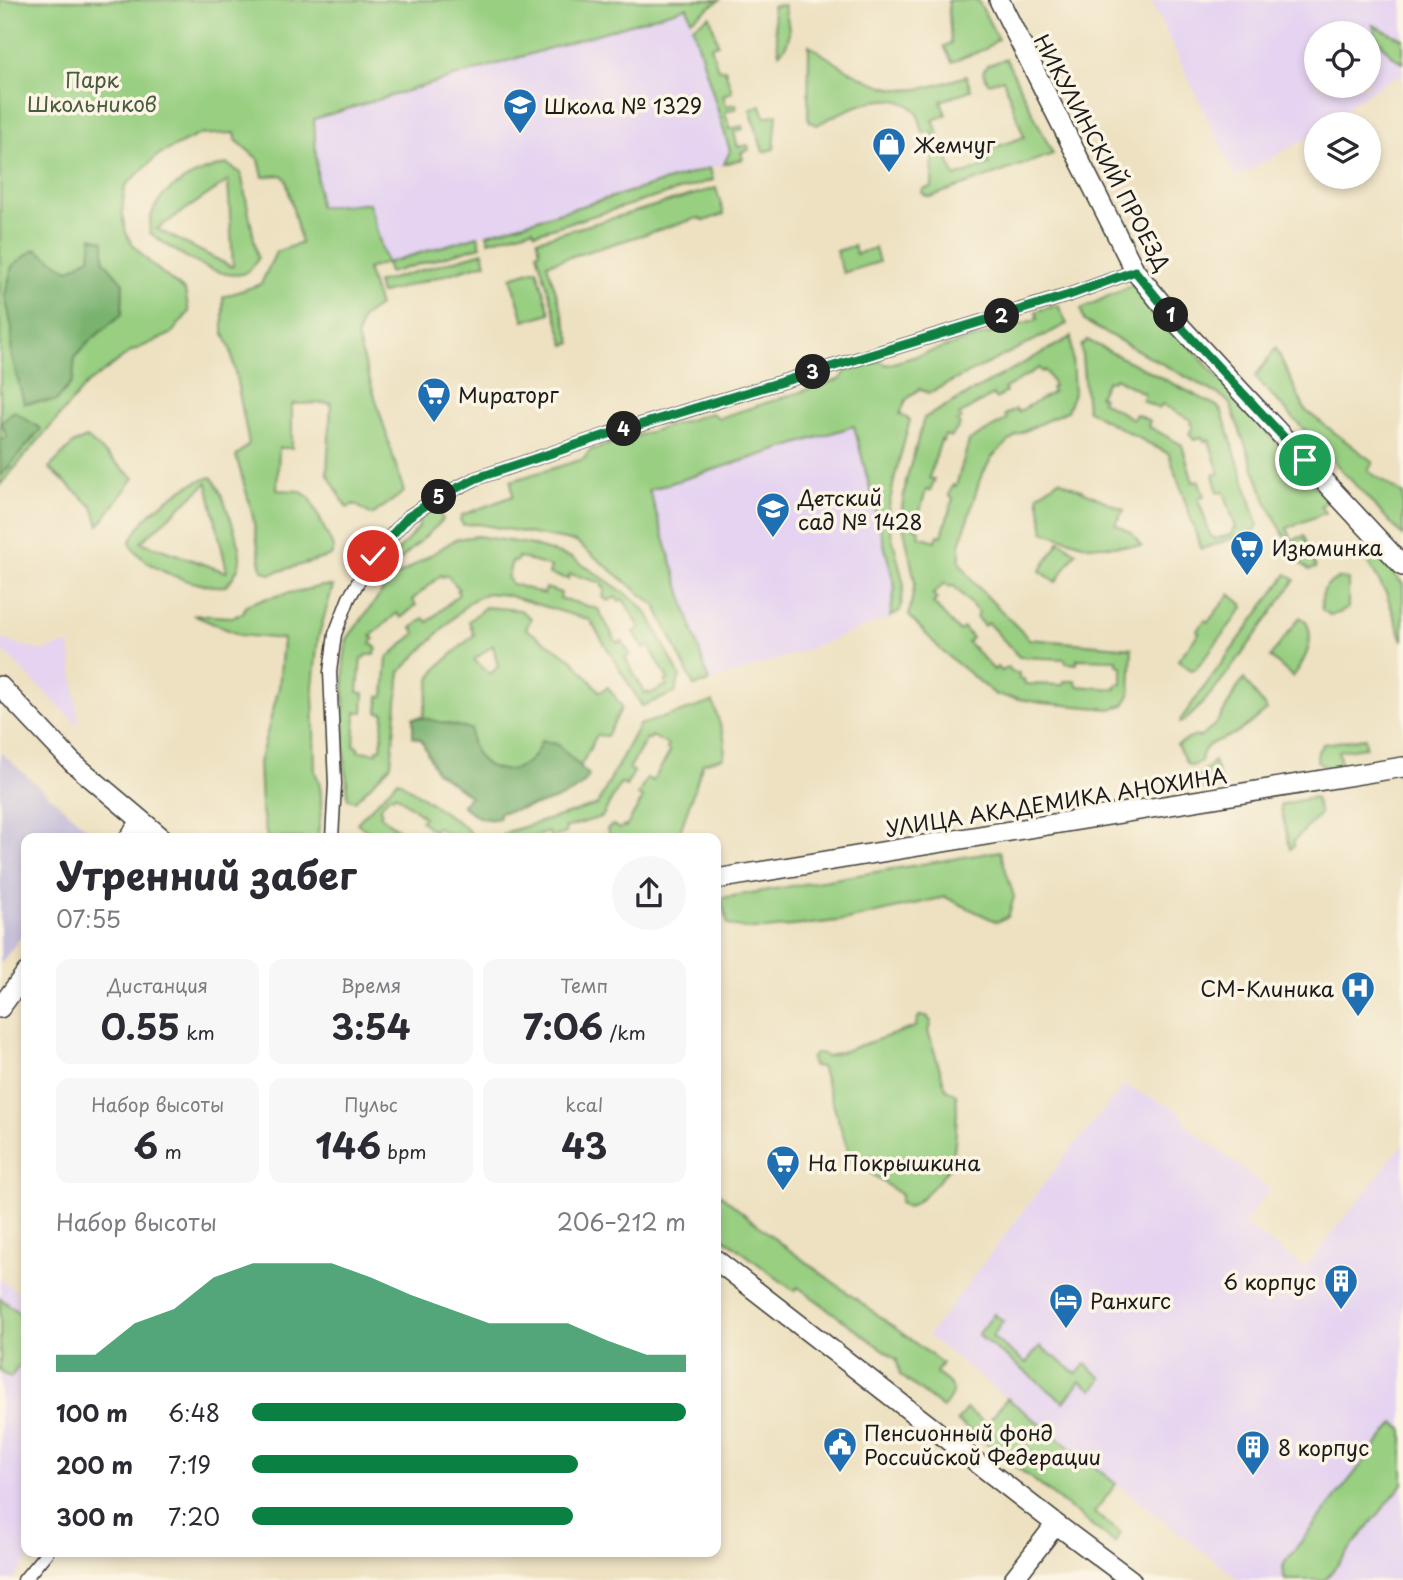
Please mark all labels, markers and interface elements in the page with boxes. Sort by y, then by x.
map controls [1304,21,1381,189]
button: locate [1304,21,1381,98]
street label: НИКУЛИНСКИЙ ПРОЕЗД [1027,28,1179,276]
park label: Парк Школьников [27,63,157,119]
school or university icon: Школа № 1329 [501,86,539,135]
place label: Школа № 1329 [544,89,702,121]
button: layers [1304,112,1381,189]
shop icon: Жемчуг [870,125,908,174]
place label: Жемчуг [914,128,996,160]
pin: 2 [984,298,1020,334]
pin: 1 [1154,298,1188,332]
text: 1 [1166,300,1175,328]
text: 2 [995,301,1008,329]
pin: 3 [796,354,830,390]
text: 3 [806,357,819,385]
supermarket icon: Мираторг [415,375,453,424]
place label: Мираторг [458,378,559,410]
pin: 4 [606,412,642,446]
text: 4 [617,414,630,442]
pin [1275,430,1335,490]
icon: arrive [1286,441,1324,479]
pin: 5 [422,480,457,514]
place label: Детский сад № 1428 [797,481,923,537]
text: 5 [432,482,445,510]
school or university icon: Детский сад № 1428 [754,490,792,539]
pin [343,526,403,586]
supermarket icon: Изюминка [1228,528,1266,577]
place label: Изюминка [1272,531,1383,563]
icon: check [354,537,392,575]
street label: УЛИЦА АКАДЕМИКА АНОХИНА [883,758,1229,844]
text: Утренний забег [56,846,356,903]
button: share [612,856,686,930]
text: 07:55 [56,901,121,936]
hospital icon: СМ-Клиника [1339,969,1377,1018]
text: Дистанция [107,971,208,999]
text: Время [341,971,401,999]
text: Темп [560,971,608,999]
place label: СМ-Клиника [1200,972,1335,1004]
text: 0.55 [101,999,180,1052]
text: 3:54 [331,999,411,1052]
text: 7:06 [523,999,603,1052]
text: km [180,1018,215,1046]
text: /km [603,1018,646,1046]
text: Набор высоты [91,1090,224,1118]
text: Пульс [344,1090,398,1118]
text: kcal [565,1090,603,1118]
text: 6 [134,1118,158,1171]
text: 146 [315,1118,381,1171]
text: 43 [561,1118,607,1171]
text: m [158,1137,182,1165]
text: bpm [381,1137,427,1165]
supermarket icon: На Покрышкина [764,1143,802,1192]
place label: На Покрышкина [808,1146,981,1178]
text: Набор высоты [56,1204,217,1239]
text: 206–212 m [557,1204,686,1239]
building icon: 6 корпус [1322,1262,1360,1311]
place label: 6 корпус [1223,1265,1316,1297]
hotel icon: Ранхигс [1047,1281,1085,1330]
place label: Ранхигс [1090,1284,1171,1316]
text: 100 m [56,1395,128,1430]
text: 6:48 [168,1395,220,1430]
place label: Пенсионный фонд Российской Федерации [864,1416,1101,1472]
public building icon: Пенсионный фонд Российской Федерации [821,1425,859,1474]
building icon: 8 корпус [1234,1428,1272,1477]
place label: 8 корпус [1278,1431,1369,1463]
text: 200 m [56,1447,133,1482]
text: 7:19 [168,1447,211,1482]
text: 300 m [56,1499,134,1534]
text: 7:20 [168,1499,220,1534]

